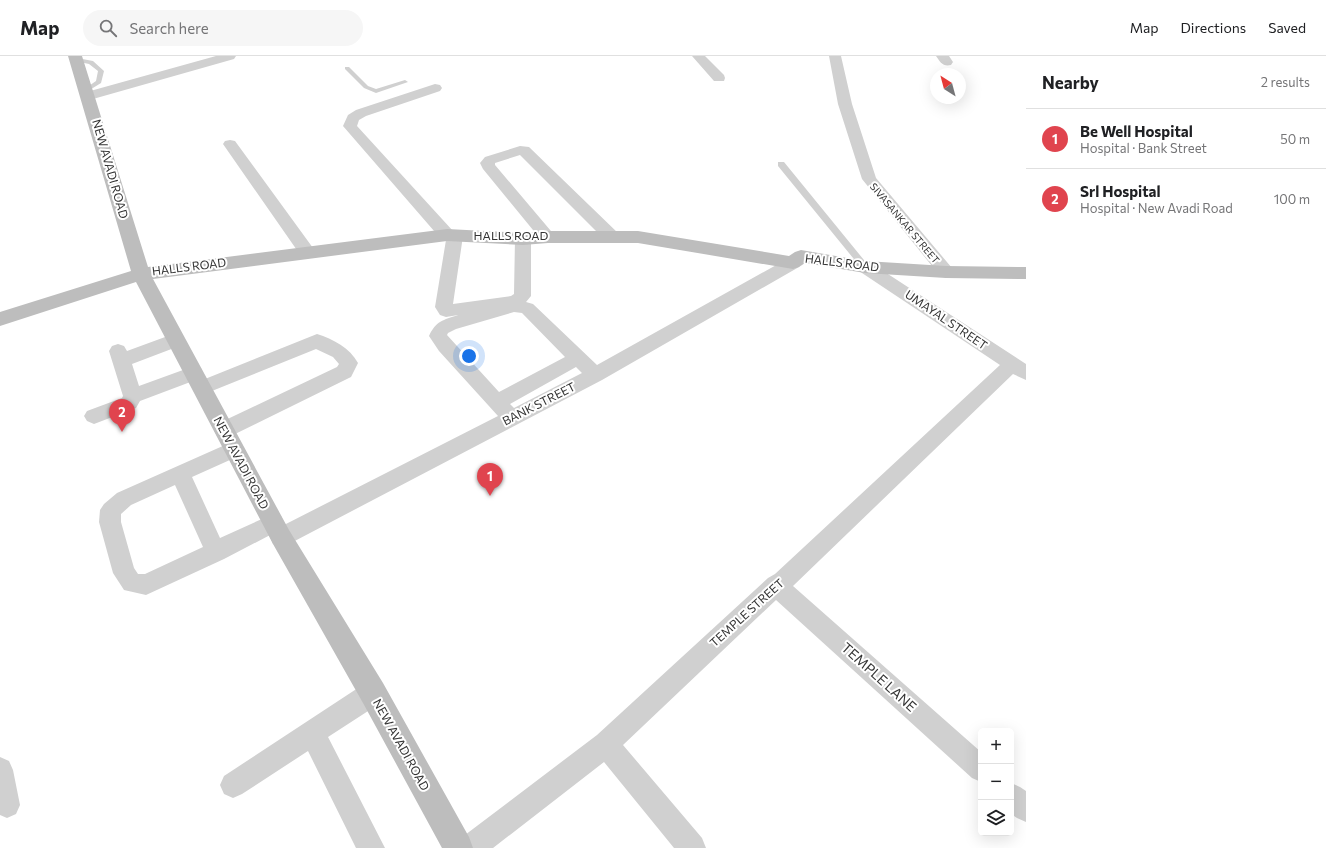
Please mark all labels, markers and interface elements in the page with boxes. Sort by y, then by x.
search box [83,10,363,46]
text: Map [20,16,59,39]
icon: search [97,17,119,39]
text: Search here [129,19,209,37]
text: Map [1130,19,1159,36]
text: Directions [1181,19,1246,36]
text: Saved [1268,19,1306,36]
north arrow [930,68,966,104]
text: Nearby [1042,72,1099,93]
text: 2 results [1261,74,1310,90]
street label: NEW AVADI ROAD [90,117,132,220]
text: Be Well Hospital [1080,122,1193,140]
text: 1 [1052,131,1058,147]
text: 50 m [1280,131,1310,147]
text: Hospital · Bank Street [1080,140,1207,156]
street label: SIVASANKAR STREET [868,180,943,266]
text: Srl Hospital [1080,182,1161,200]
text: 2 [1051,191,1059,207]
text: 100 m [1274,191,1310,207]
text: Hospital · New Avadi Road [1080,200,1233,216]
street label: HALLS ROAD [474,228,549,242]
street label: HALLS ROAD [804,251,880,274]
street label: HALLS ROAD [151,254,227,278]
street label: UMAYAL STREET [903,286,991,352]
your location [459,346,479,366]
street label: BANK STREET [500,379,578,427]
pin: 2 [109,399,135,432]
street label: NEW AVADI ROAD [212,414,272,511]
pin: 1 [477,463,503,496]
street label: TEMPLE STREET [706,575,786,649]
street label: TEMPLE LANE [838,639,920,715]
street label: NEW AVADI ROAD [371,696,433,793]
map controls [978,728,1014,836]
button: + [978,728,1014,764]
button: − [978,764,1014,800]
button: layers [978,800,1014,836]

